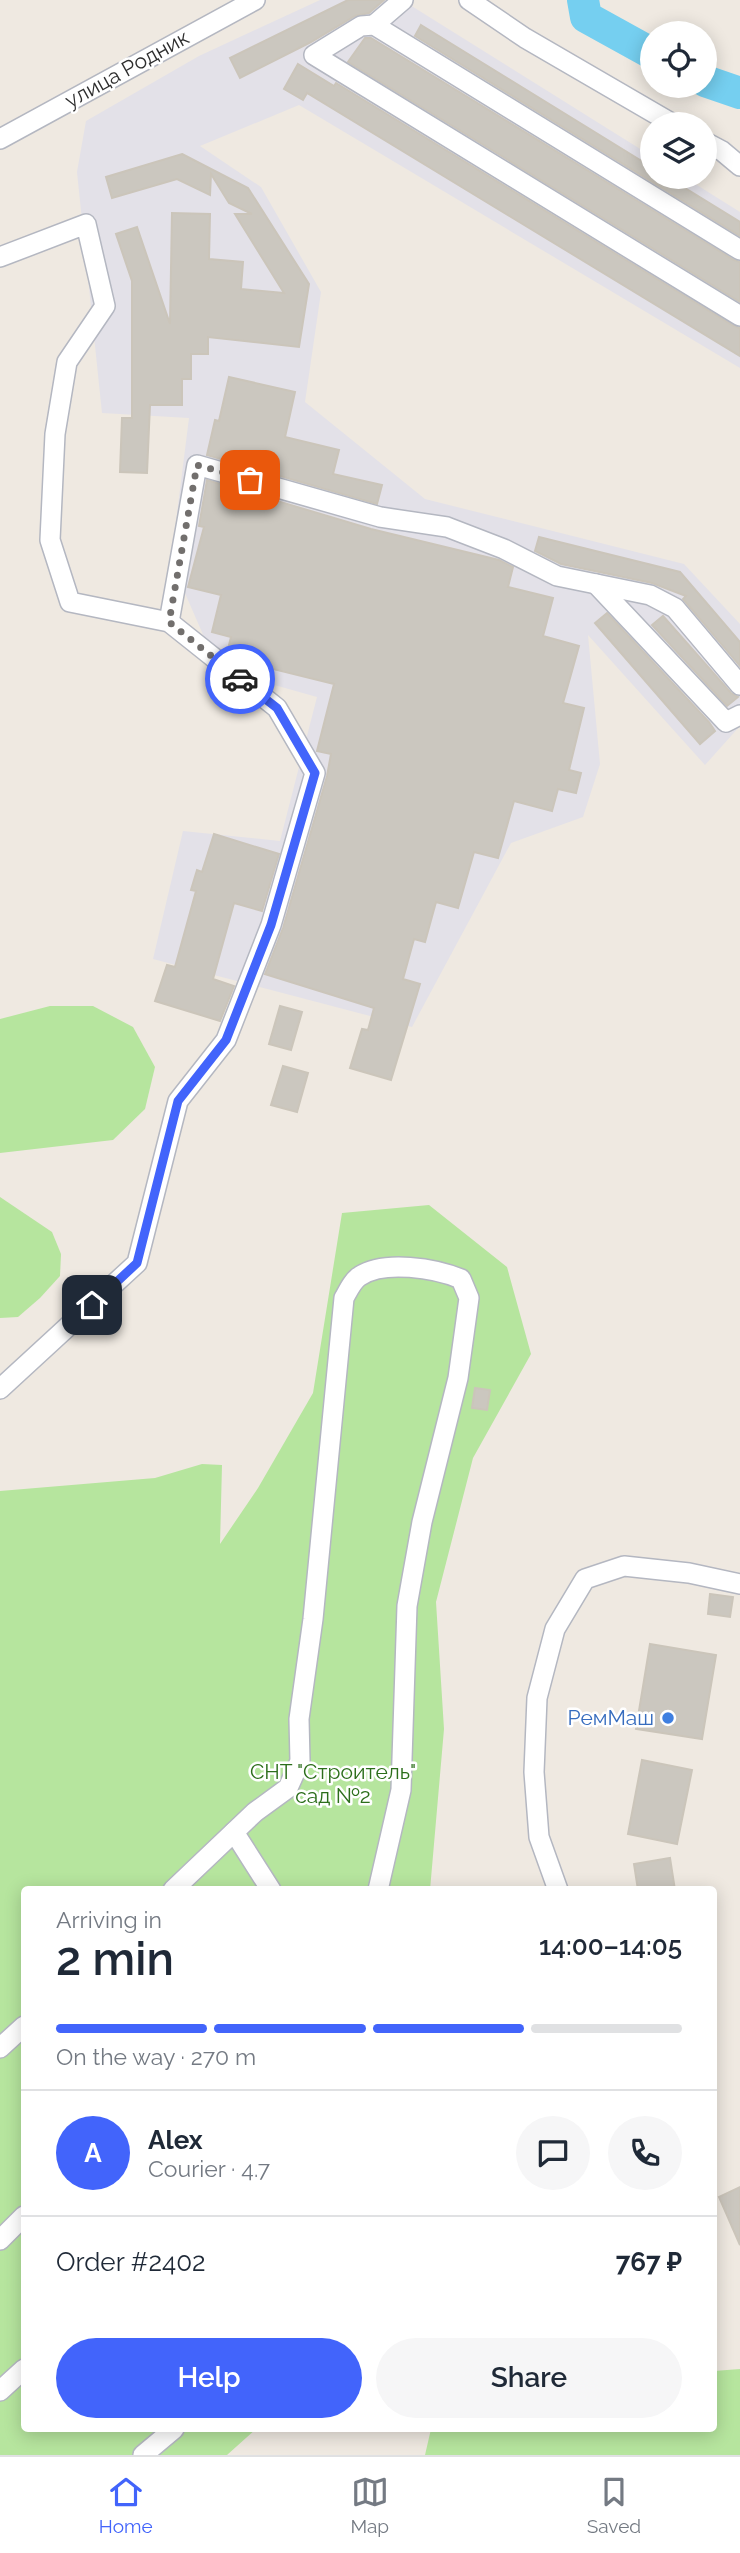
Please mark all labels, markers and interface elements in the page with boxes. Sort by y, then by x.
map controls [640,21,717,189]
button: locate [640,21,717,98]
street label: улица Родник [60,24,193,113]
button: layers [640,112,717,189]
pin [220,450,280,510]
icon: bag [231,461,269,499]
courier [205,644,275,714]
icon: car [221,660,259,698]
pin [62,1275,122,1335]
icon: home [73,1286,111,1324]
place label: РемМаш [567,1705,654,1730]
marker: РемМаш [660,1710,676,1726]
park label: СНТ "Строитель" сад №2 [250,1759,416,1808]
text: Arriving in [56,1906,162,1933]
text: 14:00–14:05 [539,1931,682,1961]
text: 2 min [56,1932,174,1986]
text: On the way · 270 m [56,2043,256,2070]
button: chat [516,2116,590,2190]
button: phone [608,2116,682,2190]
text: Alex [148,2125,203,2155]
text: A [84,2138,102,2168]
text: Courier · 4.7 [148,2155,270,2182]
text: Order #2402 [56,2247,206,2277]
text: 767 ₽ [616,2247,682,2277]
button: Help [56,2338,362,2418]
button: Share [376,2338,682,2418]
tab: Home [99,2473,153,2537]
tab: Map [350,2473,389,2537]
tab: Saved [587,2473,641,2537]

